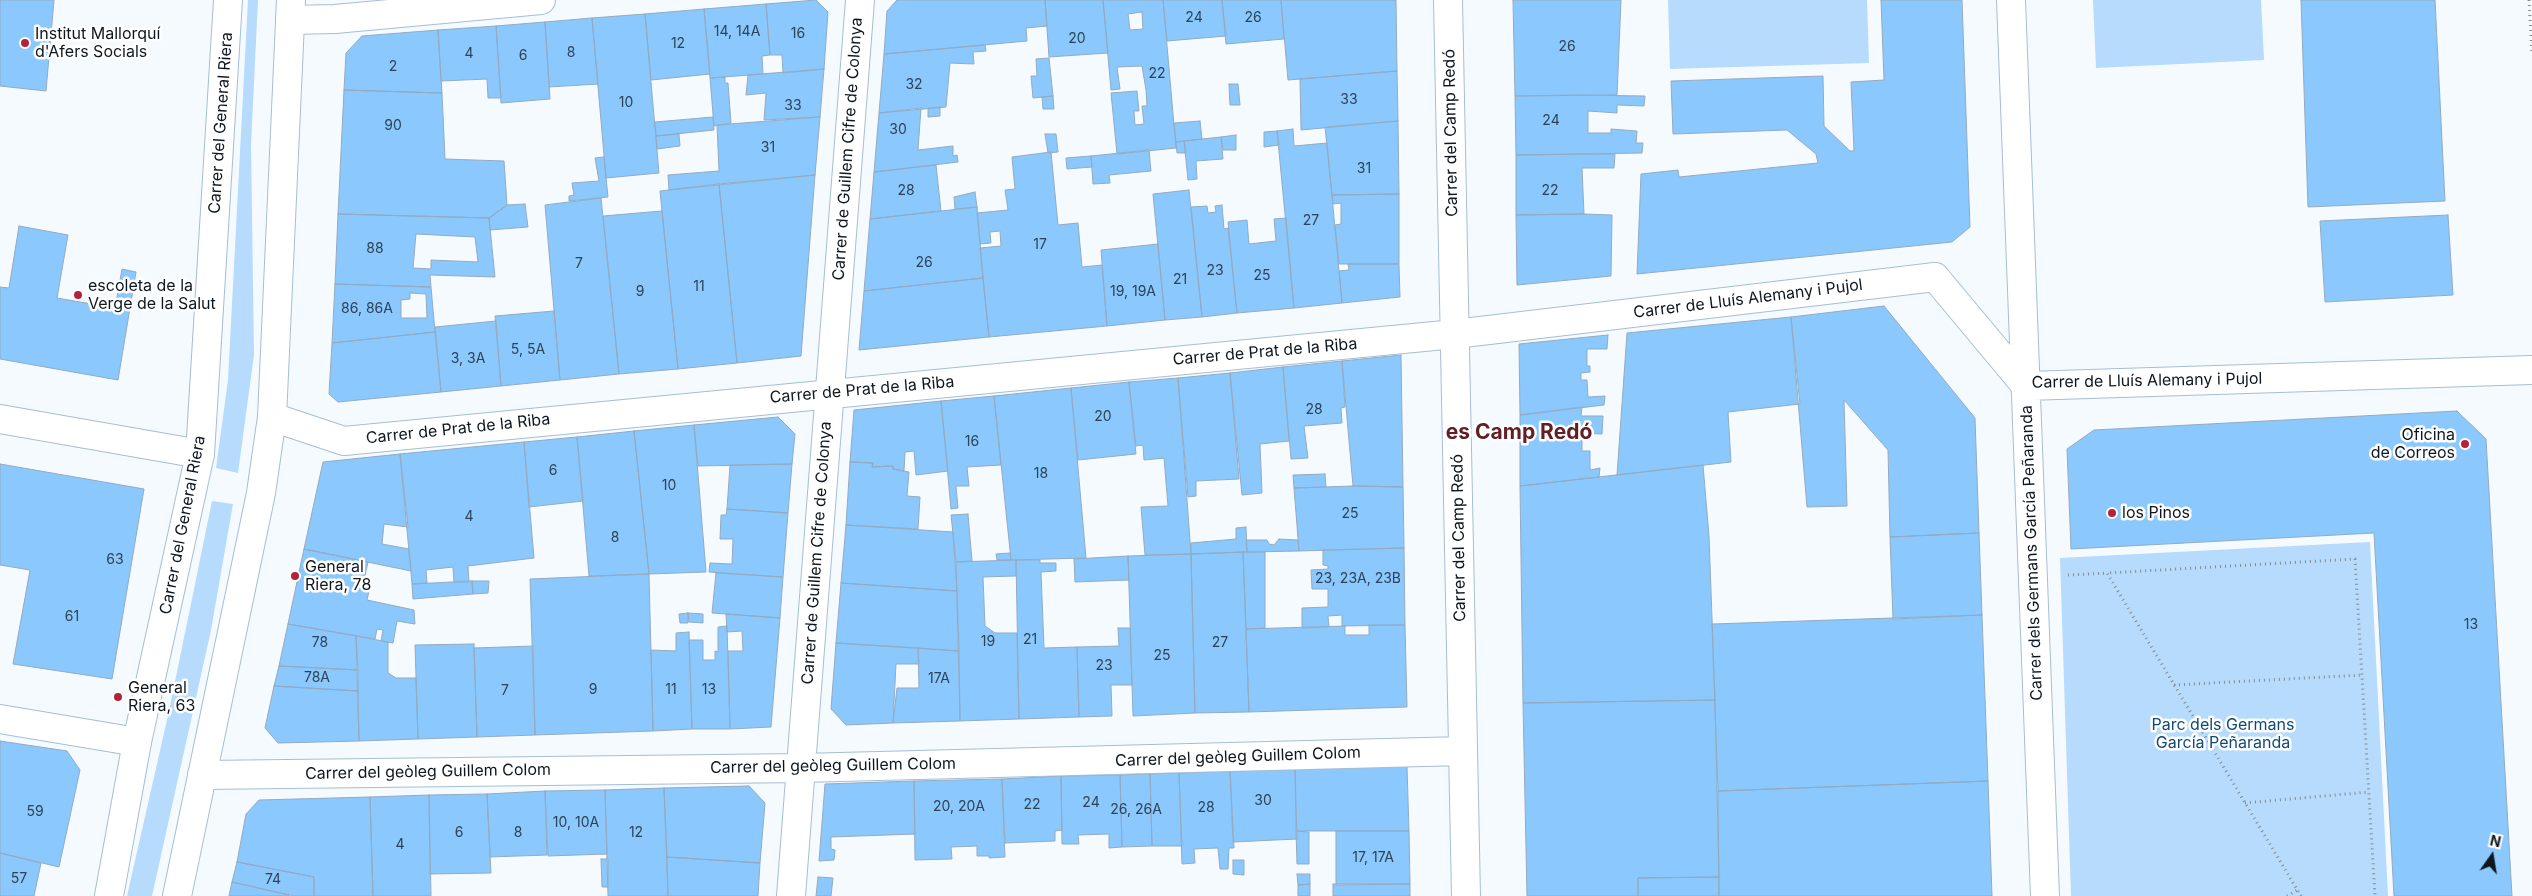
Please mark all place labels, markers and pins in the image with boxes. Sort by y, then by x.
place label: Institut Mallorquí d'Afers Socials [35,24,160,62]
marker: Institut Mallorquí d'Afers Socials [19,37,31,49]
place label: escoleta de la Verge de la Salut [88,276,216,314]
marker: escoleta de la Verge de la Salut [72,289,84,301]
place label: Oficina de Correos [2371,425,2455,463]
marker: Oficina de Correos [2459,438,2471,450]
place label: los Pinos [2122,503,2190,523]
marker: los Pinos [2106,507,2118,519]
place label: General Riera, 78 [305,557,371,595]
marker: General Riera, 78 [289,570,301,582]
place label: General Riera, 63 [128,678,195,716]
marker: General Riera, 63 [112,691,124,703]

